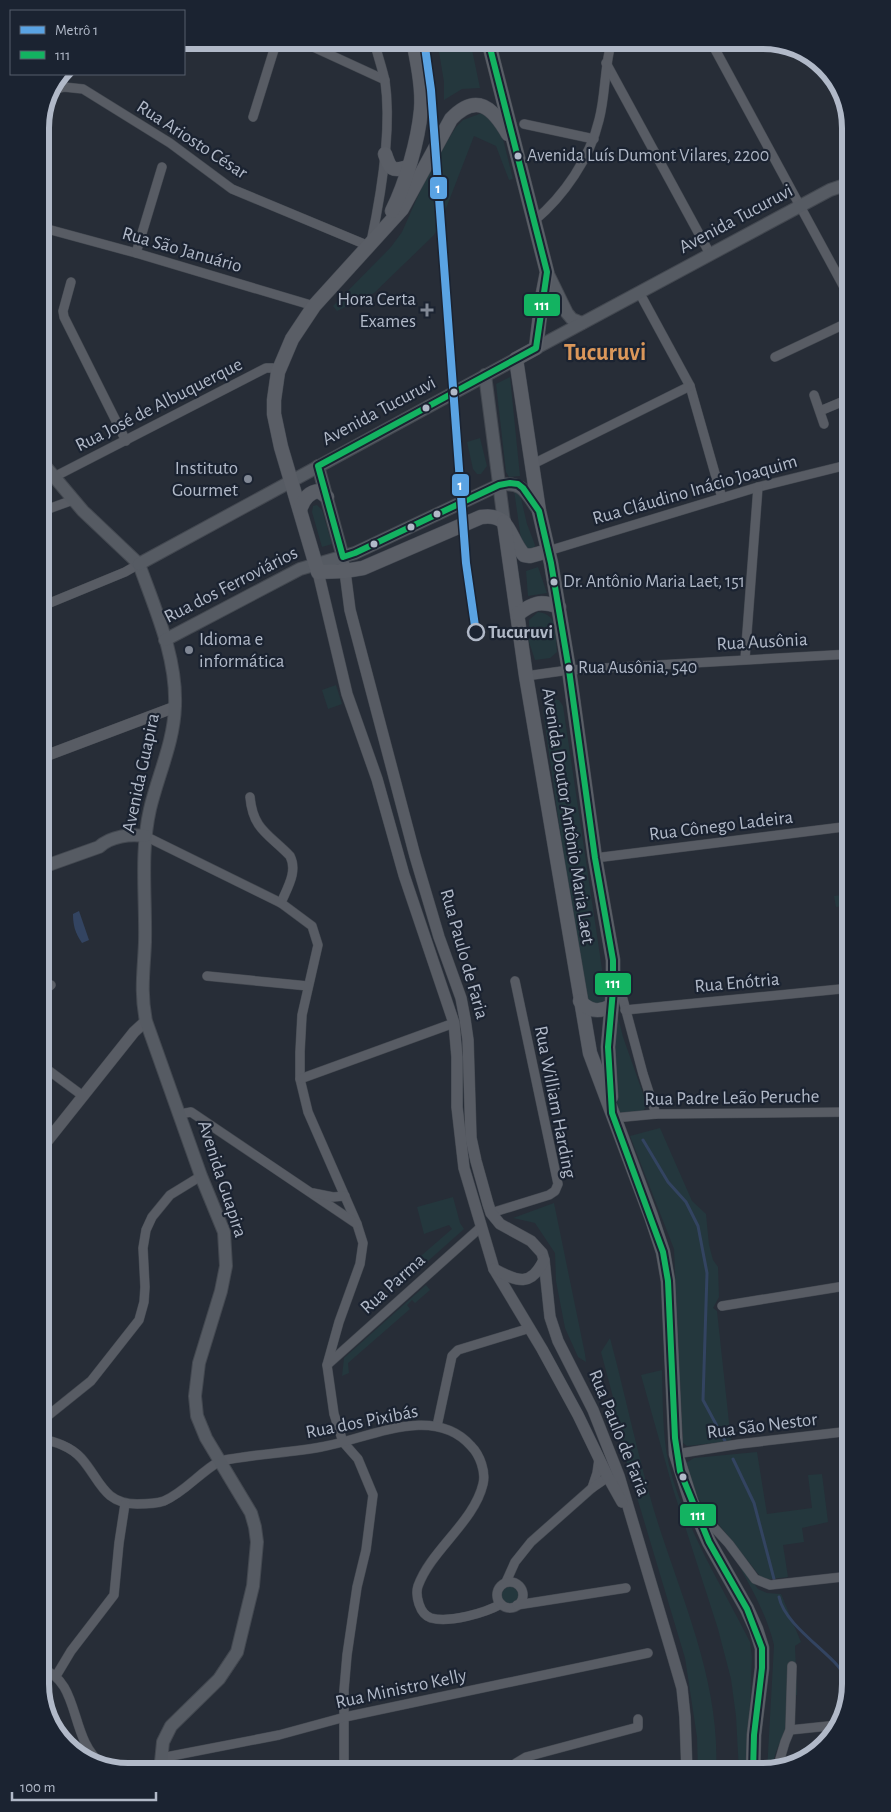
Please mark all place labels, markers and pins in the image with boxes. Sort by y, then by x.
place label: Avenida Luís Dumont Vilares, 2200 [527,147,769,165]
marker: Avenida Luís Dumont Vilares, 2200 [513,151,523,161]
place label: Hora Certa Exames [337,290,416,331]
marker: Hora Certa Exames [420,303,434,317]
unlabelled marker [449,387,459,397]
unlabelled marker [421,403,431,413]
place label: Instituto Gourmet [172,459,238,500]
marker: Instituto Gourmet [242,473,254,485]
unlabelled marker [432,509,442,519]
unlabelled marker [406,522,416,532]
unlabelled marker [369,539,379,549]
place label: Dr. Antônio Maria Laet, 151 [563,573,745,591]
marker: Dr. Antônio Maria Laet, 151 [549,577,559,587]
marker: Tucuruvi [467,623,485,641]
place label: Tucuruvi [488,623,553,642]
place label: Idioma e informática [199,630,285,671]
marker: Idioma e informática [183,644,195,656]
place label: Rua Ausônia, 540 [578,659,697,677]
marker: Rua Ausônia, 540 [564,663,574,673]
unlabelled marker [678,1472,688,1482]

